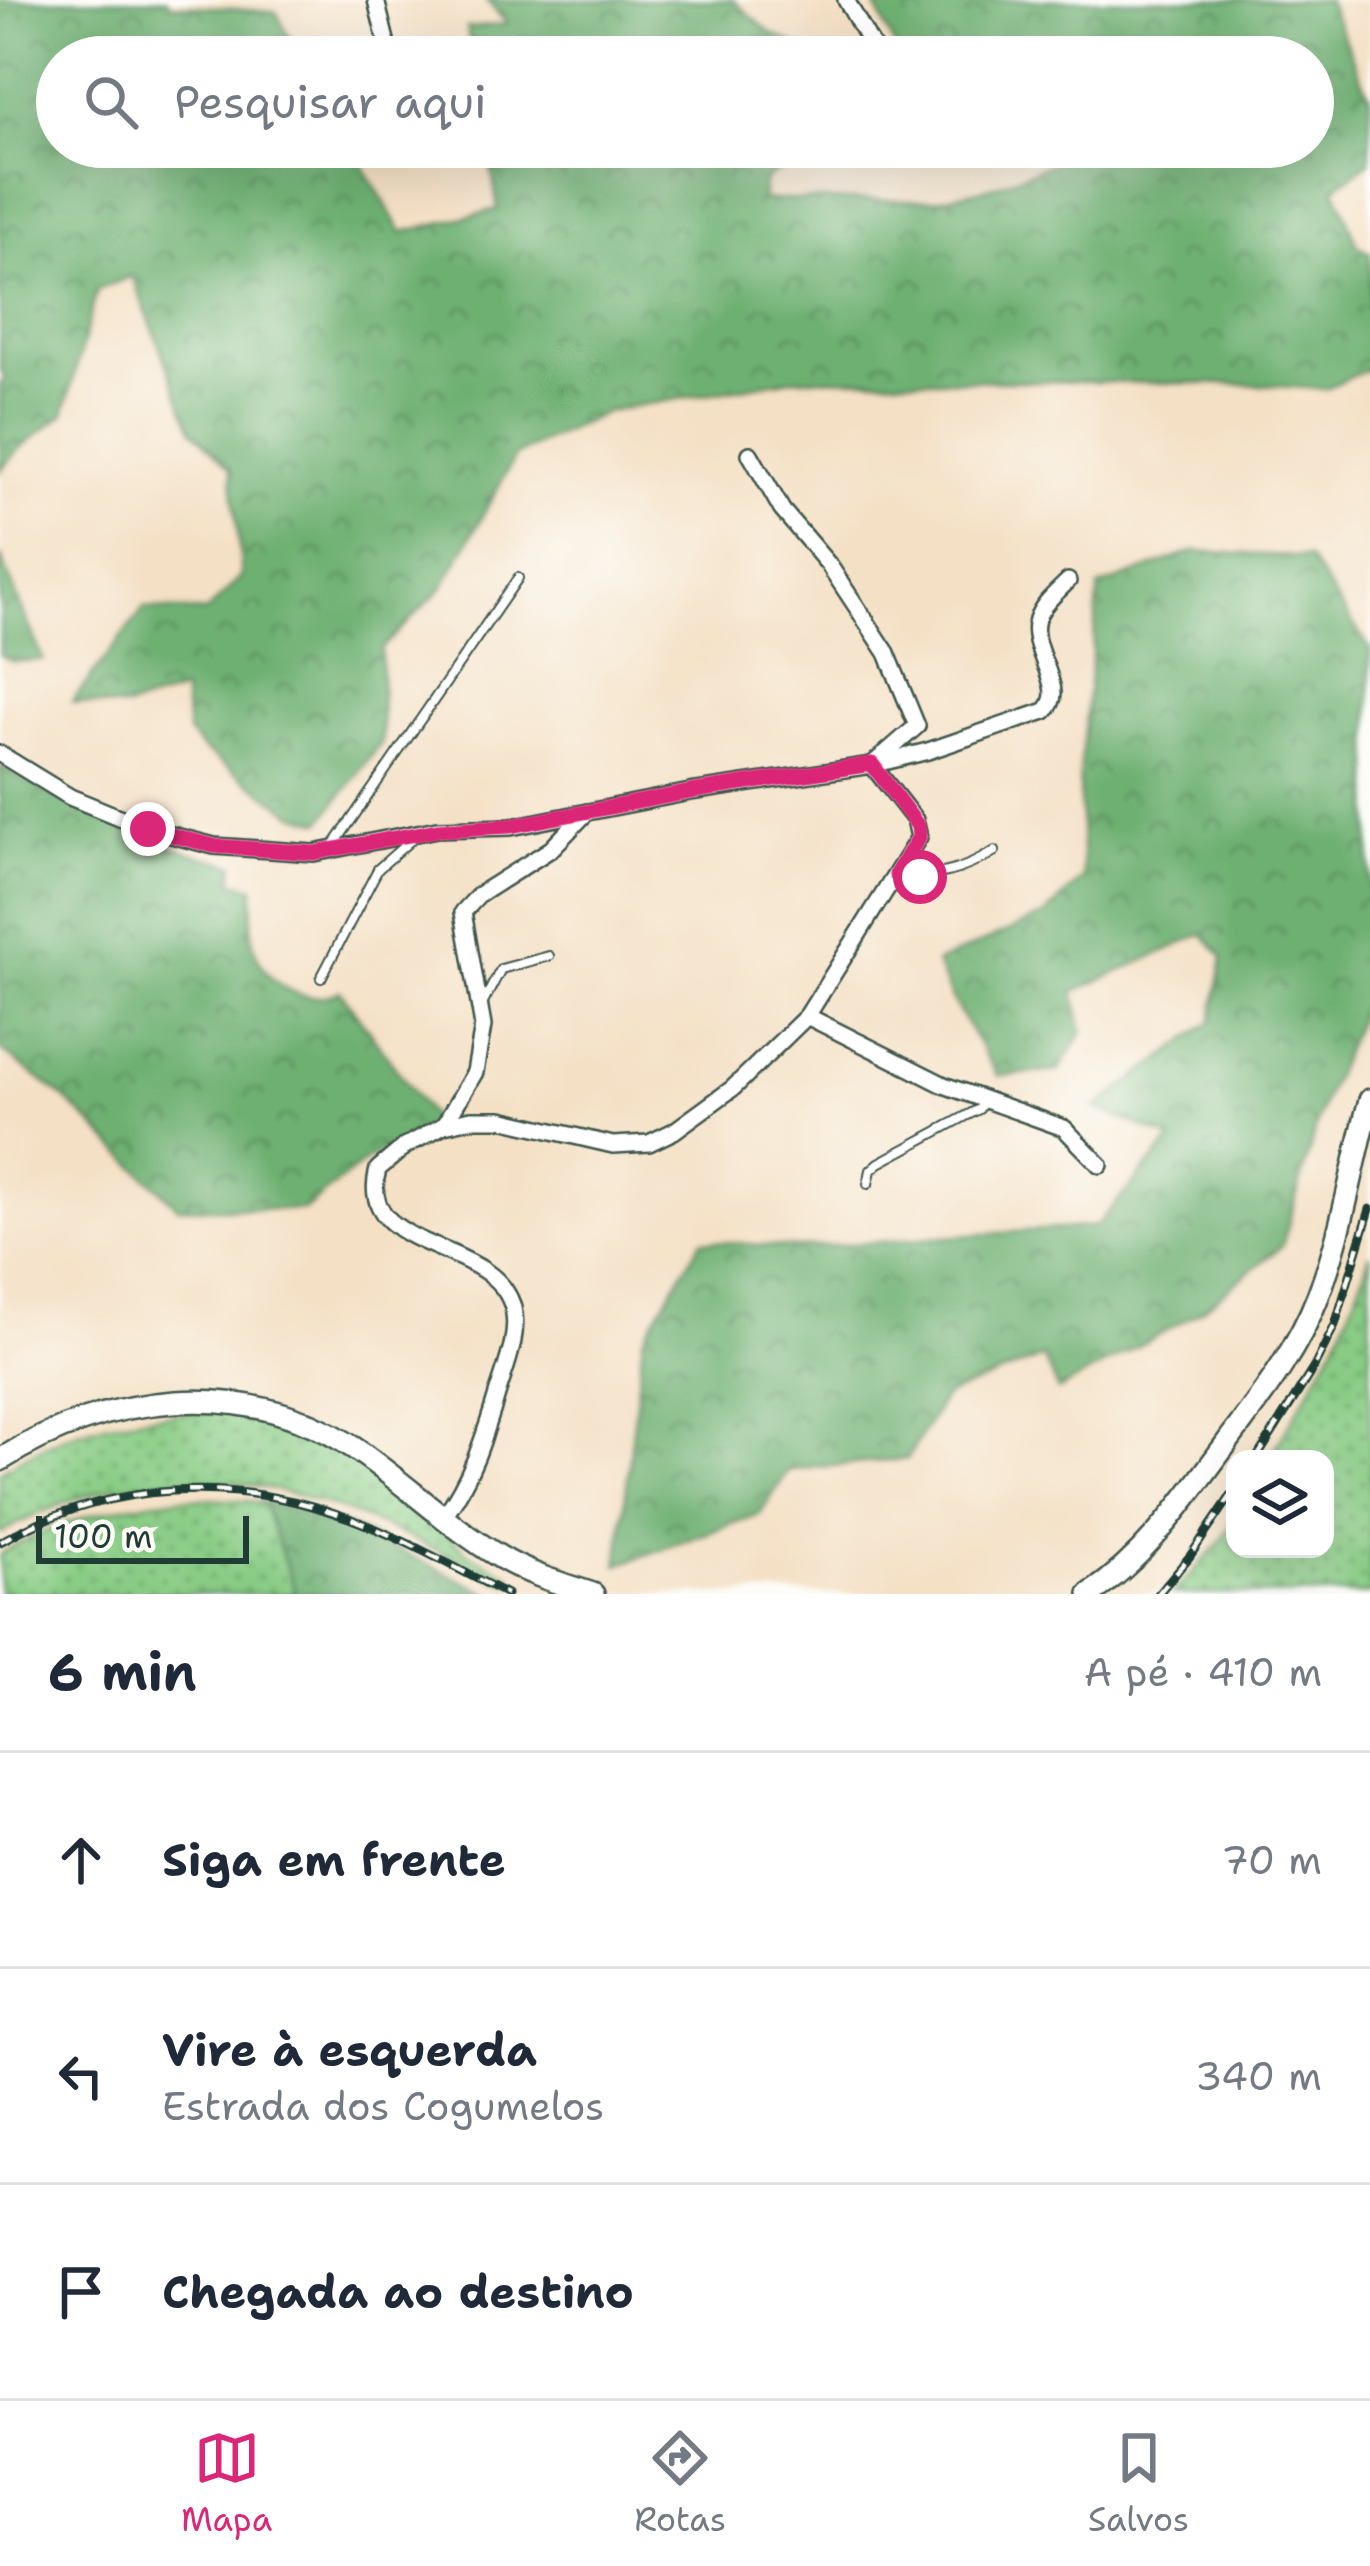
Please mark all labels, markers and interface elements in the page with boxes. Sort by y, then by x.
search box [36,36,1334,168]
icon: search [78,69,144,135]
text: Pesquisar aqui [174,72,487,132]
route end [121,802,175,856]
route start [893,850,947,904]
map controls [1226,1450,1334,1558]
button: layers [1226,1450,1334,1558]
scale bar [36,1510,249,1563]
text: 100 m [54,1514,153,1559]
text: 6 min [48,1638,197,1706]
text: A pé · 410 m [1084,1646,1322,1698]
icon: ahead [48,1827,114,1893]
text: Siga em frente [162,1830,506,1890]
text: 70 m [1221,1834,1322,1886]
text: Vire à esquerda [162,2020,537,2080]
icon: left [48,2043,114,2109]
text: 340 m [1195,2050,1322,2102]
text: Estrada dos Cogumelos [162,2080,604,2132]
icon: arrive [48,2259,114,2325]
text: Chegada ao destino [162,2262,634,2322]
tab: Mapa [181,2425,272,2542]
tab: Rotas [634,2425,726,2542]
tab: Salvos [1088,2425,1189,2542]

